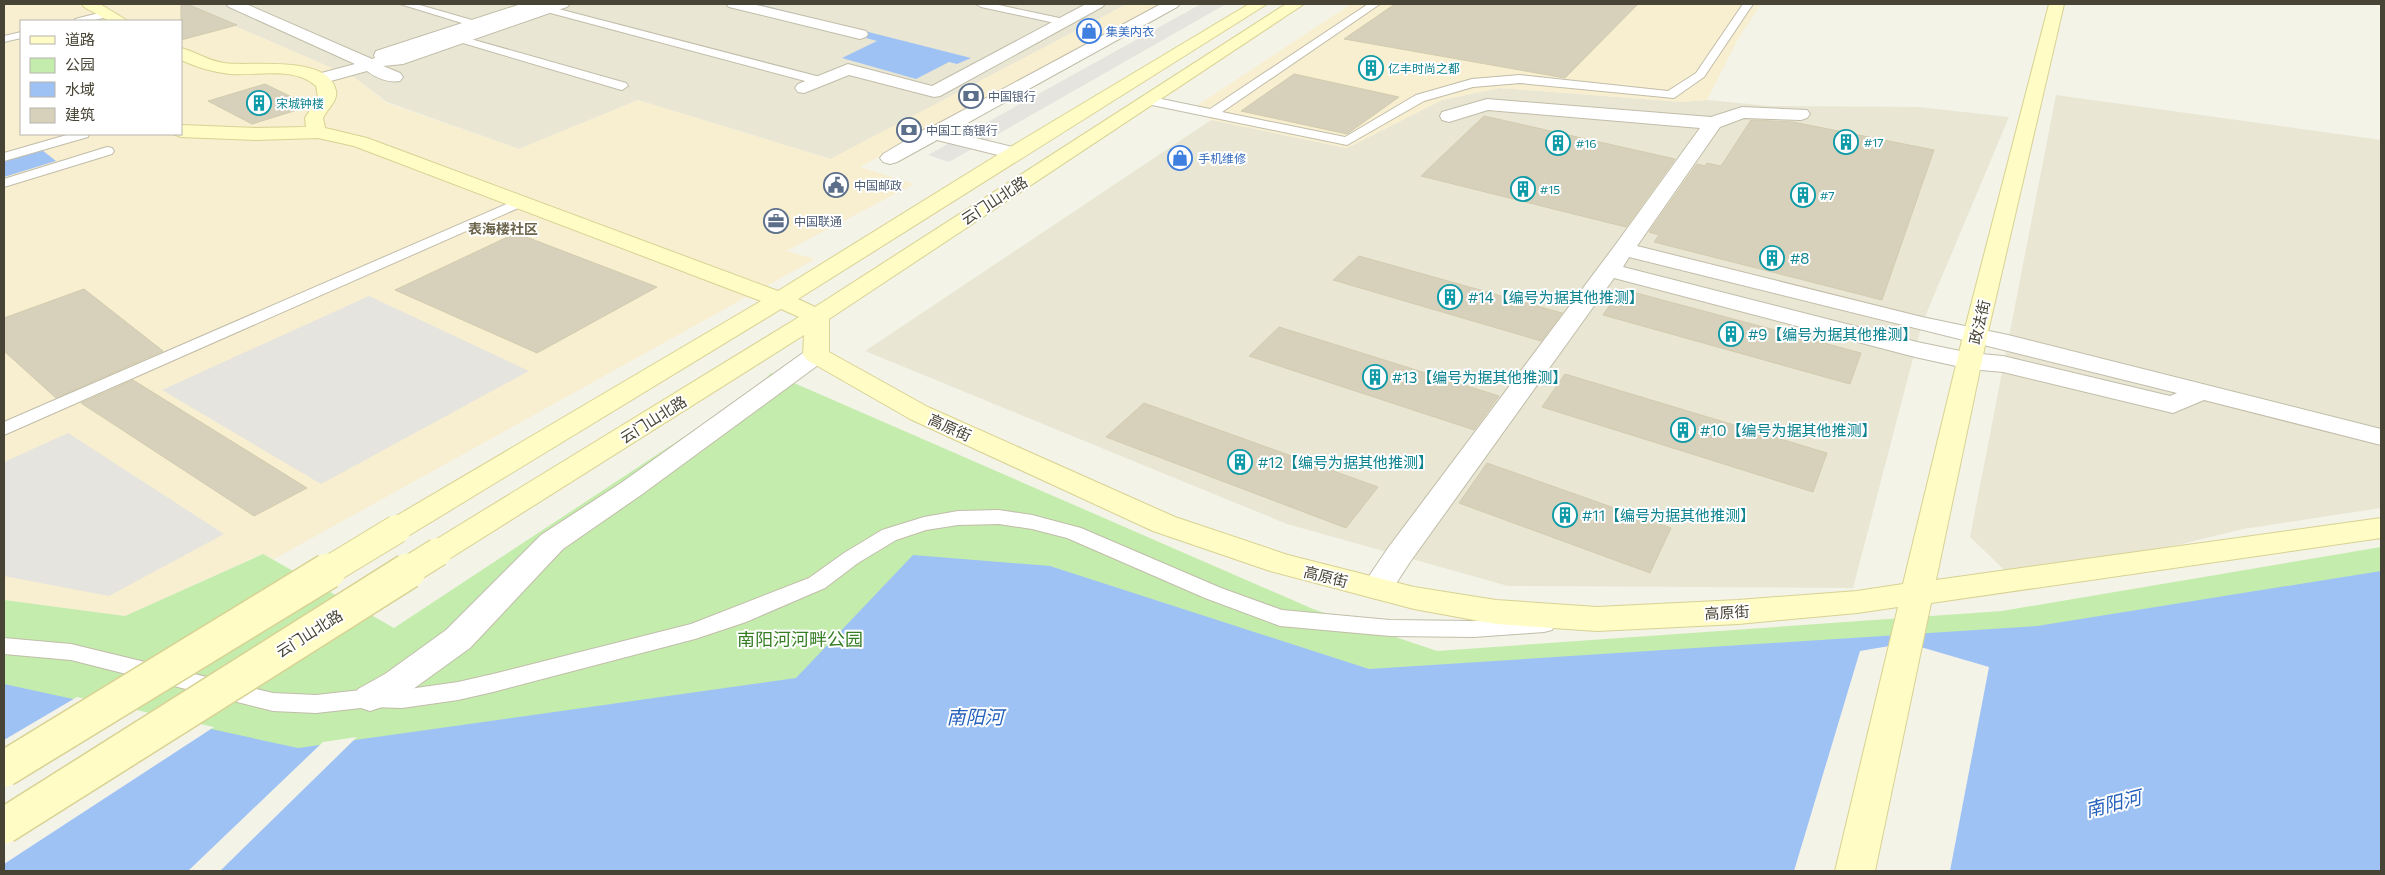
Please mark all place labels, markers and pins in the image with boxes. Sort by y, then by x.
shop icon: 集美内衣 [1076,18,1102,44]
place label: 集美内衣 [1106,24,1154,38]
building icon: 亿丰时尚之都 [1358,55,1384,81]
place label: 亿丰时尚之都 [1388,61,1460,75]
bank icon: 中国银行 [958,83,984,109]
place label: 中国银行 [988,89,1036,103]
building icon: 宋城钟楼 [246,90,272,116]
place label: 宋城钟楼 [276,96,324,110]
bank icon: 中国工商银行 [896,117,922,143]
place label: 中国工商银行 [926,123,998,137]
building icon: #17 [1833,129,1859,155]
building icon: #16 [1545,130,1571,156]
place label: #17 [1864,135,1884,149]
place label: #16 [1576,136,1597,150]
shop icon: 手机维修 [1167,145,1193,171]
place label: 手机维修 [1198,151,1246,165]
public building icon: 中国邮政 [823,172,849,198]
building icon: #15 [1510,176,1536,202]
place label: 中国邮政 [854,178,902,192]
place label: #15 [1540,182,1560,196]
building icon: #7 [1790,182,1816,208]
place label: #7 [1820,188,1835,202]
office icon: 中国联通 [763,208,789,234]
place label: 中国联通 [794,214,842,228]
building icon: #8 [1759,245,1785,271]
place label: #8 [1790,249,1809,267]
building icon: #14【编号为据其他推测】 [1437,284,1463,310]
place label: #14【编号为据其他推测】 [1468,288,1644,306]
building icon: #9【编号为据其他推测】 [1718,321,1744,347]
place label: #9【编号为据其他推测】 [1748,325,1917,343]
building icon: #13【编号为据其他推测】 [1362,364,1388,390]
place label: #13【编号为据其他推测】 [1392,368,1567,386]
building icon: #10【编号为据其他推测】 [1670,417,1696,443]
place label: #10【编号为据其他推测】 [1700,421,1876,439]
building icon: #12【编号为据其他推测】 [1227,449,1253,475]
place label: #12【编号为据其他推测】 [1258,453,1433,471]
building icon: #11【编号为据其他推测】 [1552,502,1578,528]
place label: #11【编号为据其他推测】 [1582,506,1755,524]

